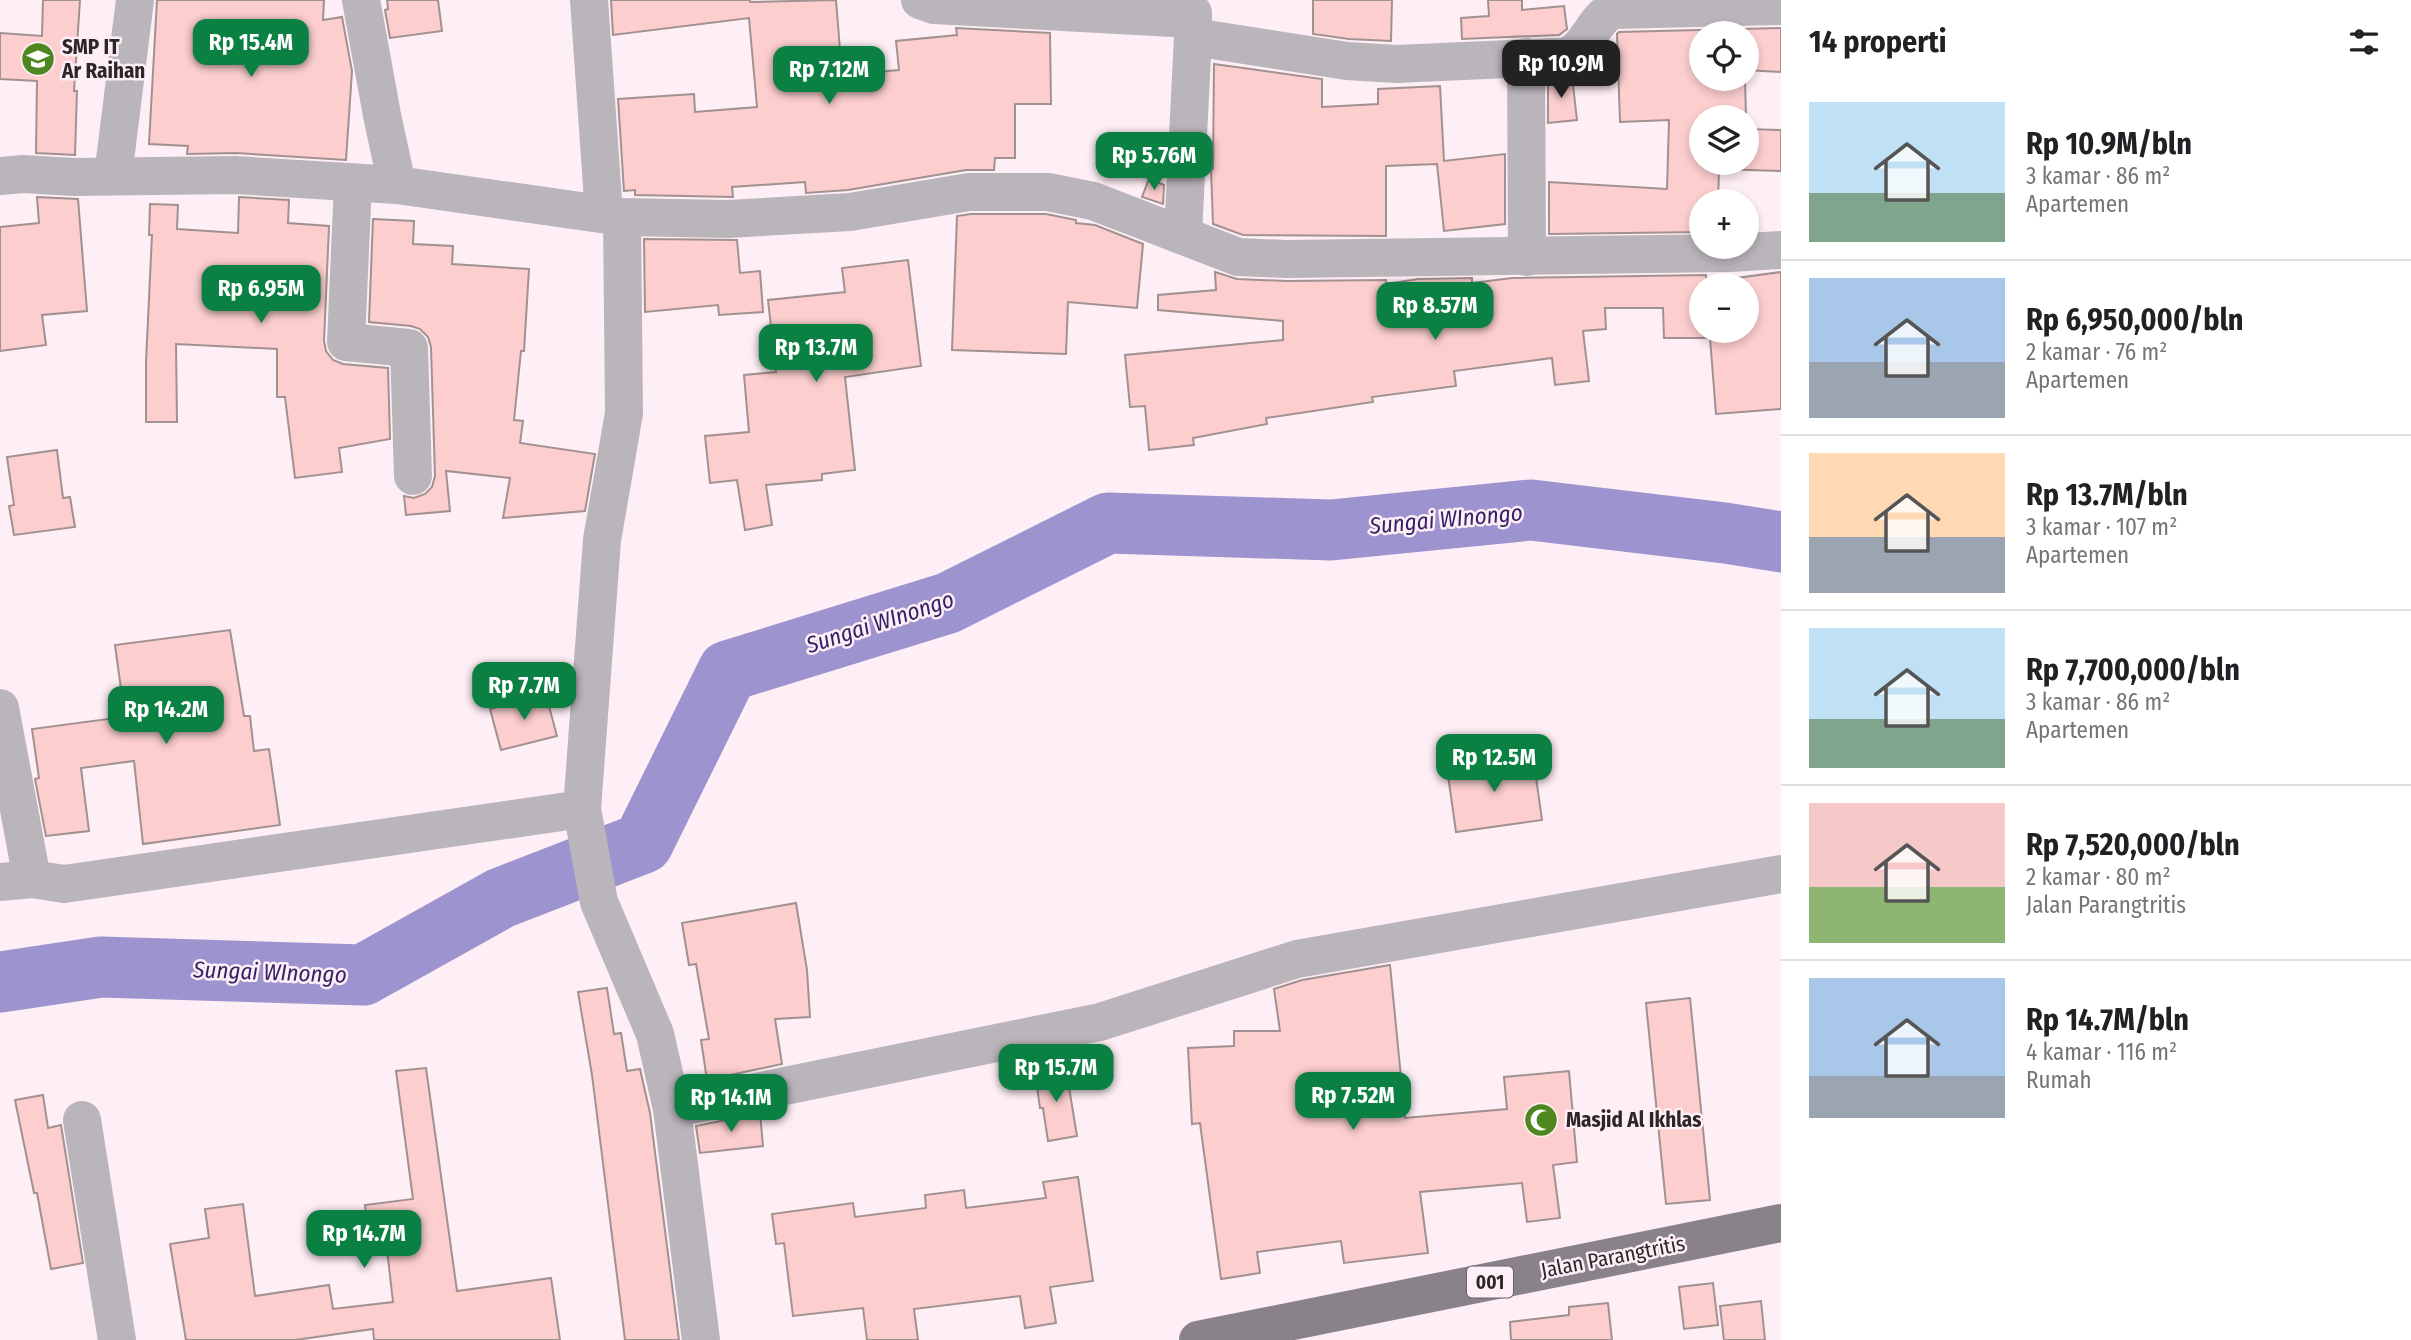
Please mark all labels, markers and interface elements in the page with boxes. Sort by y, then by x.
pin: Rp 15.4M [179,20,323,79]
map controls [1689,21,1759,343]
button: locate [1689,21,1759,91]
icon: filters [2345,23,2383,61]
text: 14 properti [1809,24,1947,60]
text: Rp 15.4M [209,28,293,56]
place label: SMP IT Ar Raihan [61,34,145,84]
school or university icon: SMP IT Ar Raihan [19,40,57,78]
pin: Rp 10.9M [1489,41,1633,100]
pin: Rp 7.12M [757,46,901,106]
text: Rp 10.9M [1518,49,1604,77]
text: Rp 7.12M [789,55,869,83]
button: layers [1689,105,1759,175]
text: Rp 10.9M/bln [2026,126,2192,162]
icon: home [1865,130,1949,214]
pin: Rp 5.76M [1082,132,1226,192]
text: Rp 5.76M [1112,141,1196,169]
text: 3 kamar · 86 m² [2026,162,2170,190]
button: + [1689,189,1759,259]
text: Apartemen [2026,190,2129,218]
pin: Rp 6.95M [189,266,333,325]
button: − [1689,273,1759,343]
text: Rp 6.95M [218,274,304,302]
pin: Rp 8.57M [1363,282,1507,342]
text: Rp 8.57M [1393,291,1477,319]
text: Rp 6,950,000/bln [2026,302,2244,338]
icon: home [1865,306,1949,390]
pin: Rp 13.7M [744,324,888,384]
text: Rp 13.7M [775,333,857,361]
text: 2 kamar · 76 m² [2026,338,2167,366]
text: Apartemen [2026,366,2129,394]
text: Rp 13.7M/bln [2026,477,2188,513]
icon: home [1865,481,1949,565]
water label: Sungai WInongo [1367,498,1524,540]
text: 3 kamar · 107 m² [2026,513,2177,541]
text: Apartemen [2026,541,2129,569]
water label: Sungai WInongo [802,585,957,659]
text: Rp 7,700,000/bln [2026,652,2240,688]
icon: home [1865,656,1949,740]
pin: Rp 7.7M [459,662,589,722]
text: Rp 7.7M [488,671,560,699]
pin: Rp 14.2M [94,686,238,746]
text: 3 kamar · 86 m² [2026,688,2170,716]
text: Rp 14.2M [124,695,208,723]
text: Apartemen [2026,716,2129,744]
pin: Rp 12.5M [1422,734,1566,794]
text: Rp 12.5M [1452,743,1536,771]
text: Rp 7,520,000/bln [2026,827,2240,863]
icon: home [1865,831,1949,915]
text: 2 kamar · 80 m² [2026,863,2171,891]
text: Jalan Parangtritis [2026,891,2186,919]
water label: Sungai WInongo [192,955,347,989]
text: Rp 14.7M/bln [2026,1002,2189,1038]
icon: home [1865,1006,1949,1090]
text: 4 kamar · 116 m² [2026,1038,2177,1066]
pin: Rp 15.7M [984,1044,1128,1104]
text: Rp 15.7M [1015,1053,1097,1081]
text: Rumah [2026,1066,2092,1094]
pin: Rp 7.52M [1281,1072,1425,1132]
pin: Rp 14.1M [659,1074,803,1134]
text: Rp 7.52M [1311,1081,1395,1109]
text: Rp 14.1M [690,1083,772,1111]
mosque icon: Masjid Al Ikhlas [1522,1101,1560,1139]
place label: Masjid Al Ikhlas [1566,1107,1701,1133]
pin: Rp 14.7M [292,1210,436,1270]
text: Rp 14.7M [322,1219,406,1247]
street label: Jalan Parangtritis [1539,1230,1687,1284]
road number: 001 [1467,1266,1513,1298]

